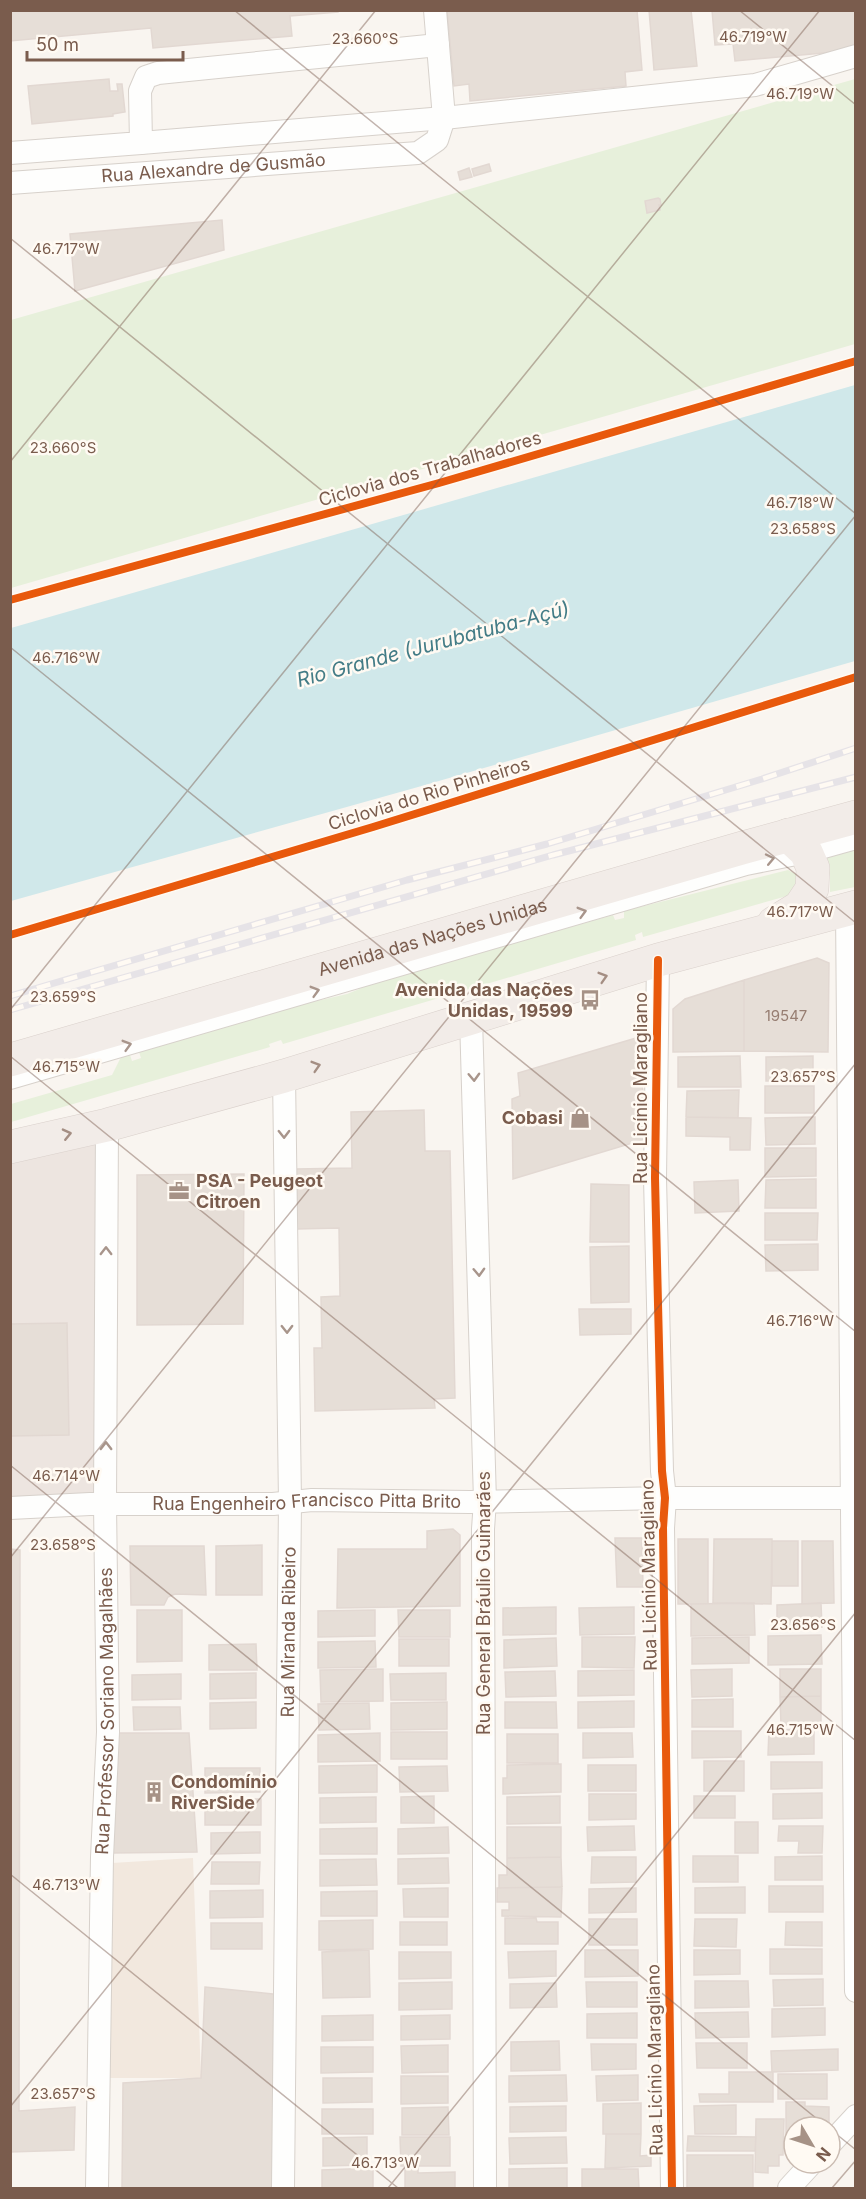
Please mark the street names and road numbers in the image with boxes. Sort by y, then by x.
street label: Rua Alexandre de Gusmão [101,149,326,186]
street label: Ciclovia dos Trabalhadores [316,427,544,510]
street label: Ciclovia do Rio Pinheiros [326,753,532,834]
street label: Avenida das Nações Unidas [316,894,549,980]
street label: Rua Licínio Maragliano [630,992,651,1184]
street label: Rua General Bráulio Guimarães [473,1471,494,1735]
street label: Rua Licínio Maragliano [636,1479,661,1671]
street label: Rua Engenheiro Francisco Pitta Brito [152,1489,461,1514]
street label: Rua Miranda Ribeiro [277,1546,300,1718]
street label: Rua Professor Soriano Magalhães [91,1567,118,1855]
street label: Rua Licínio Maragliano [642,1964,667,2156]

